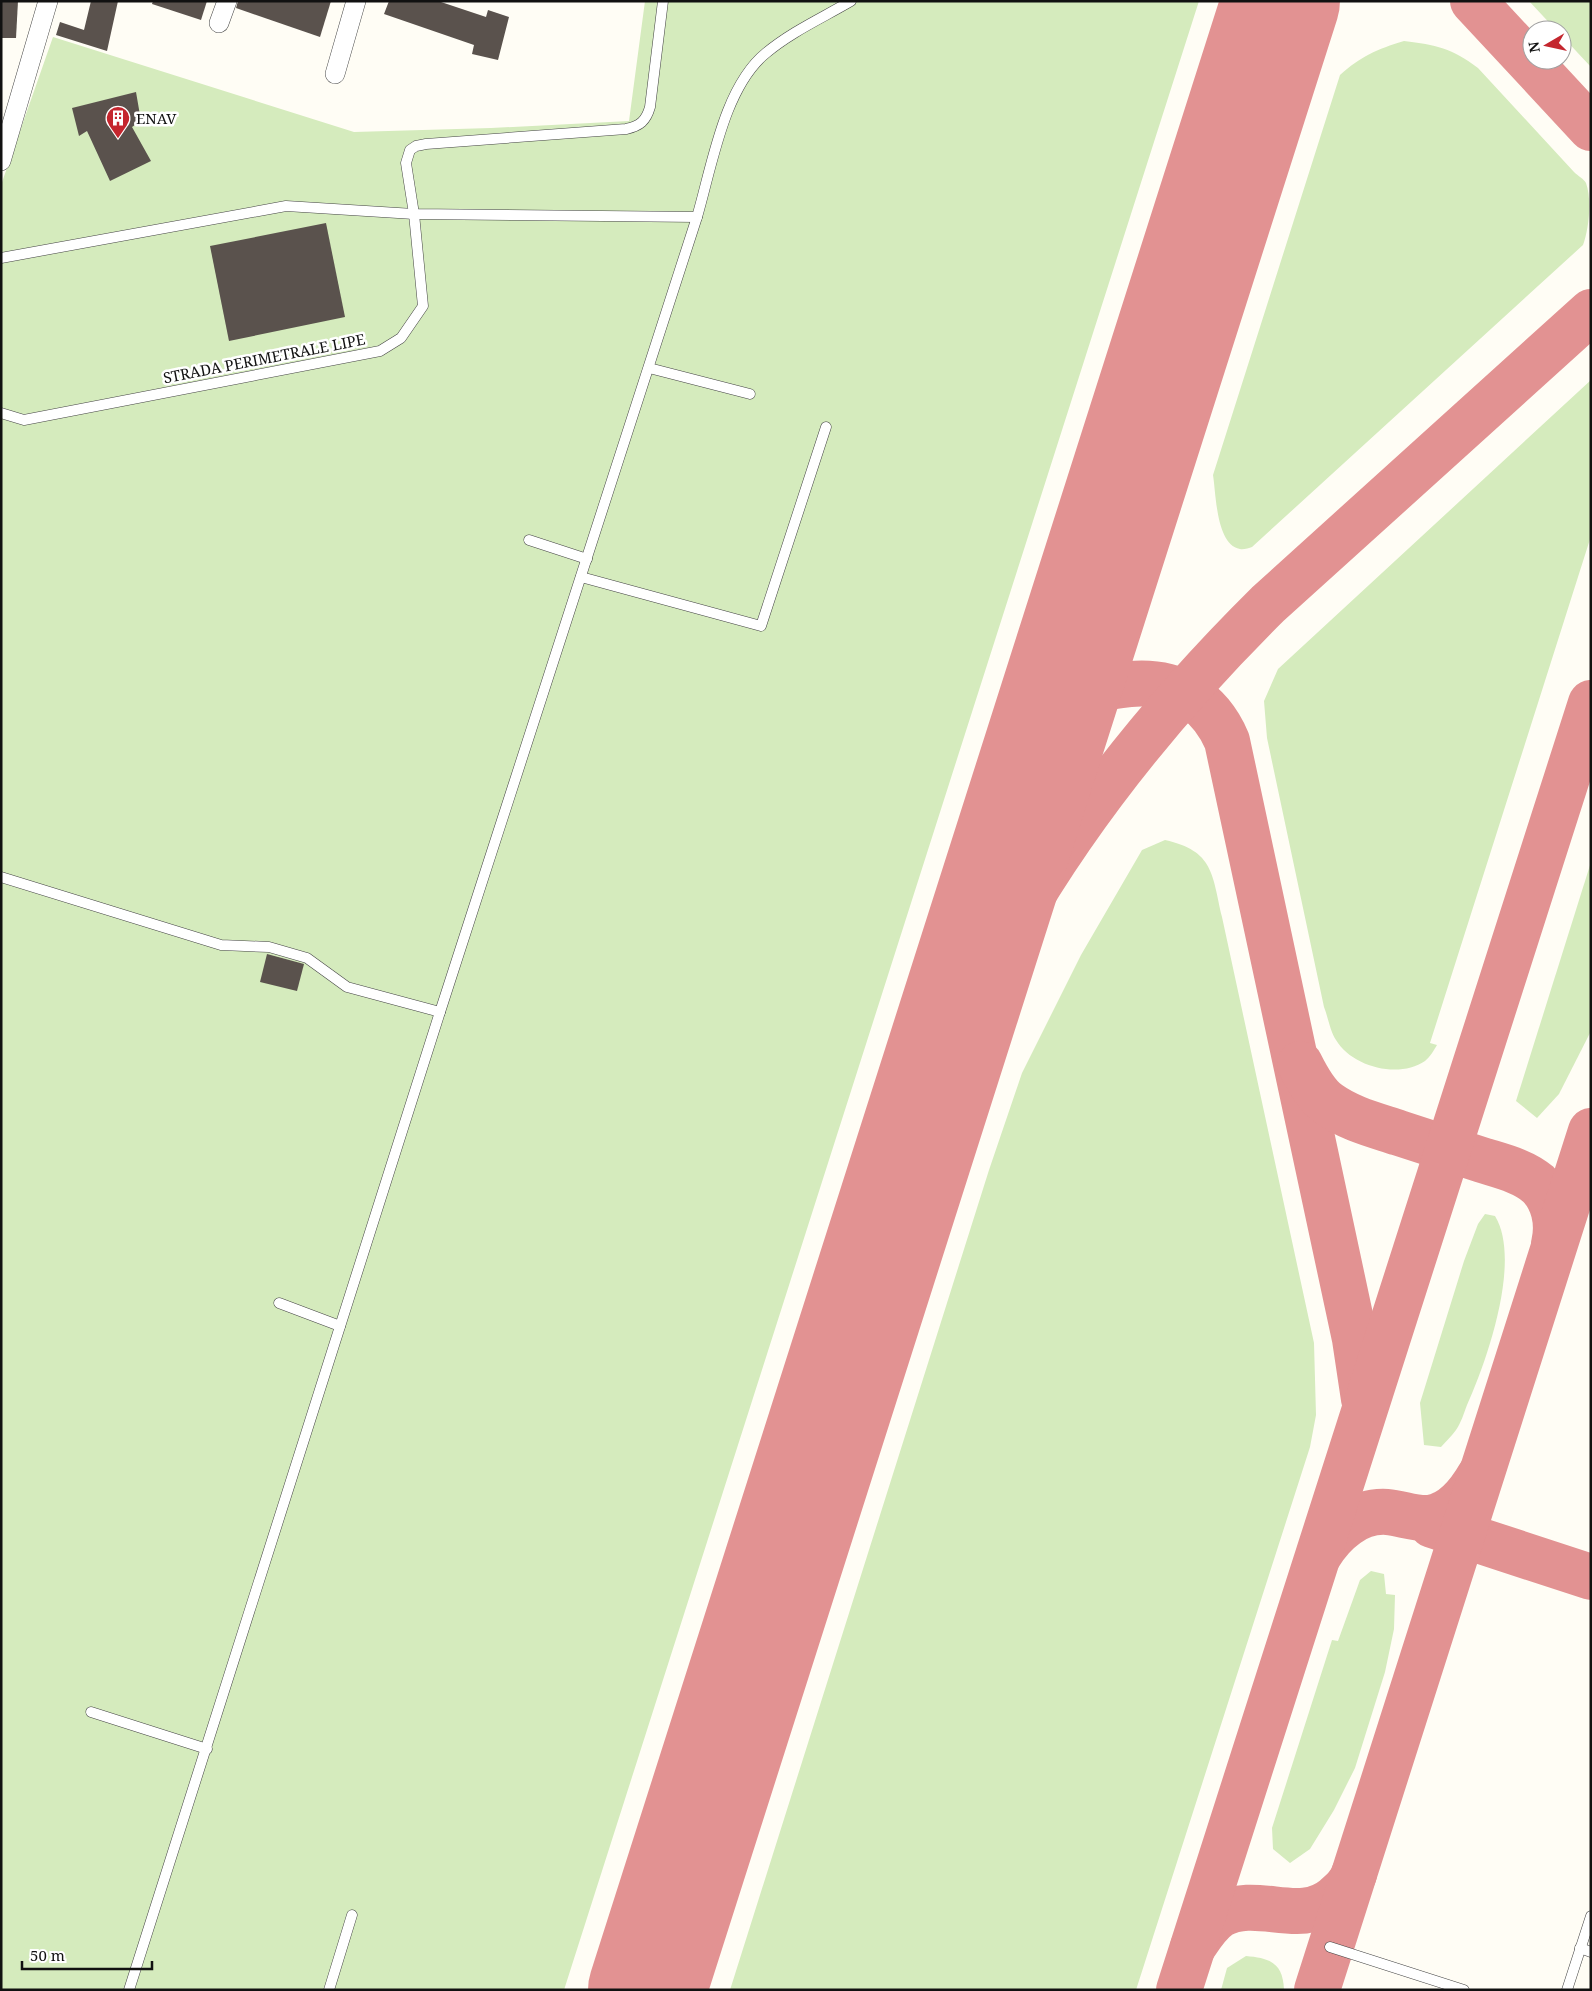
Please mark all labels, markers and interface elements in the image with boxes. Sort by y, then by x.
north arrow [1522,20,1572,70]
text: N [1523,40,1544,54]
building icon: ENAV [105,105,131,139]
place label: ENAV [136,108,177,128]
street label: STRADA PERIMETRALE LIPE [161,329,367,387]
scale bar [22,1938,152,1970]
text: 50 m [30,1945,65,1965]

